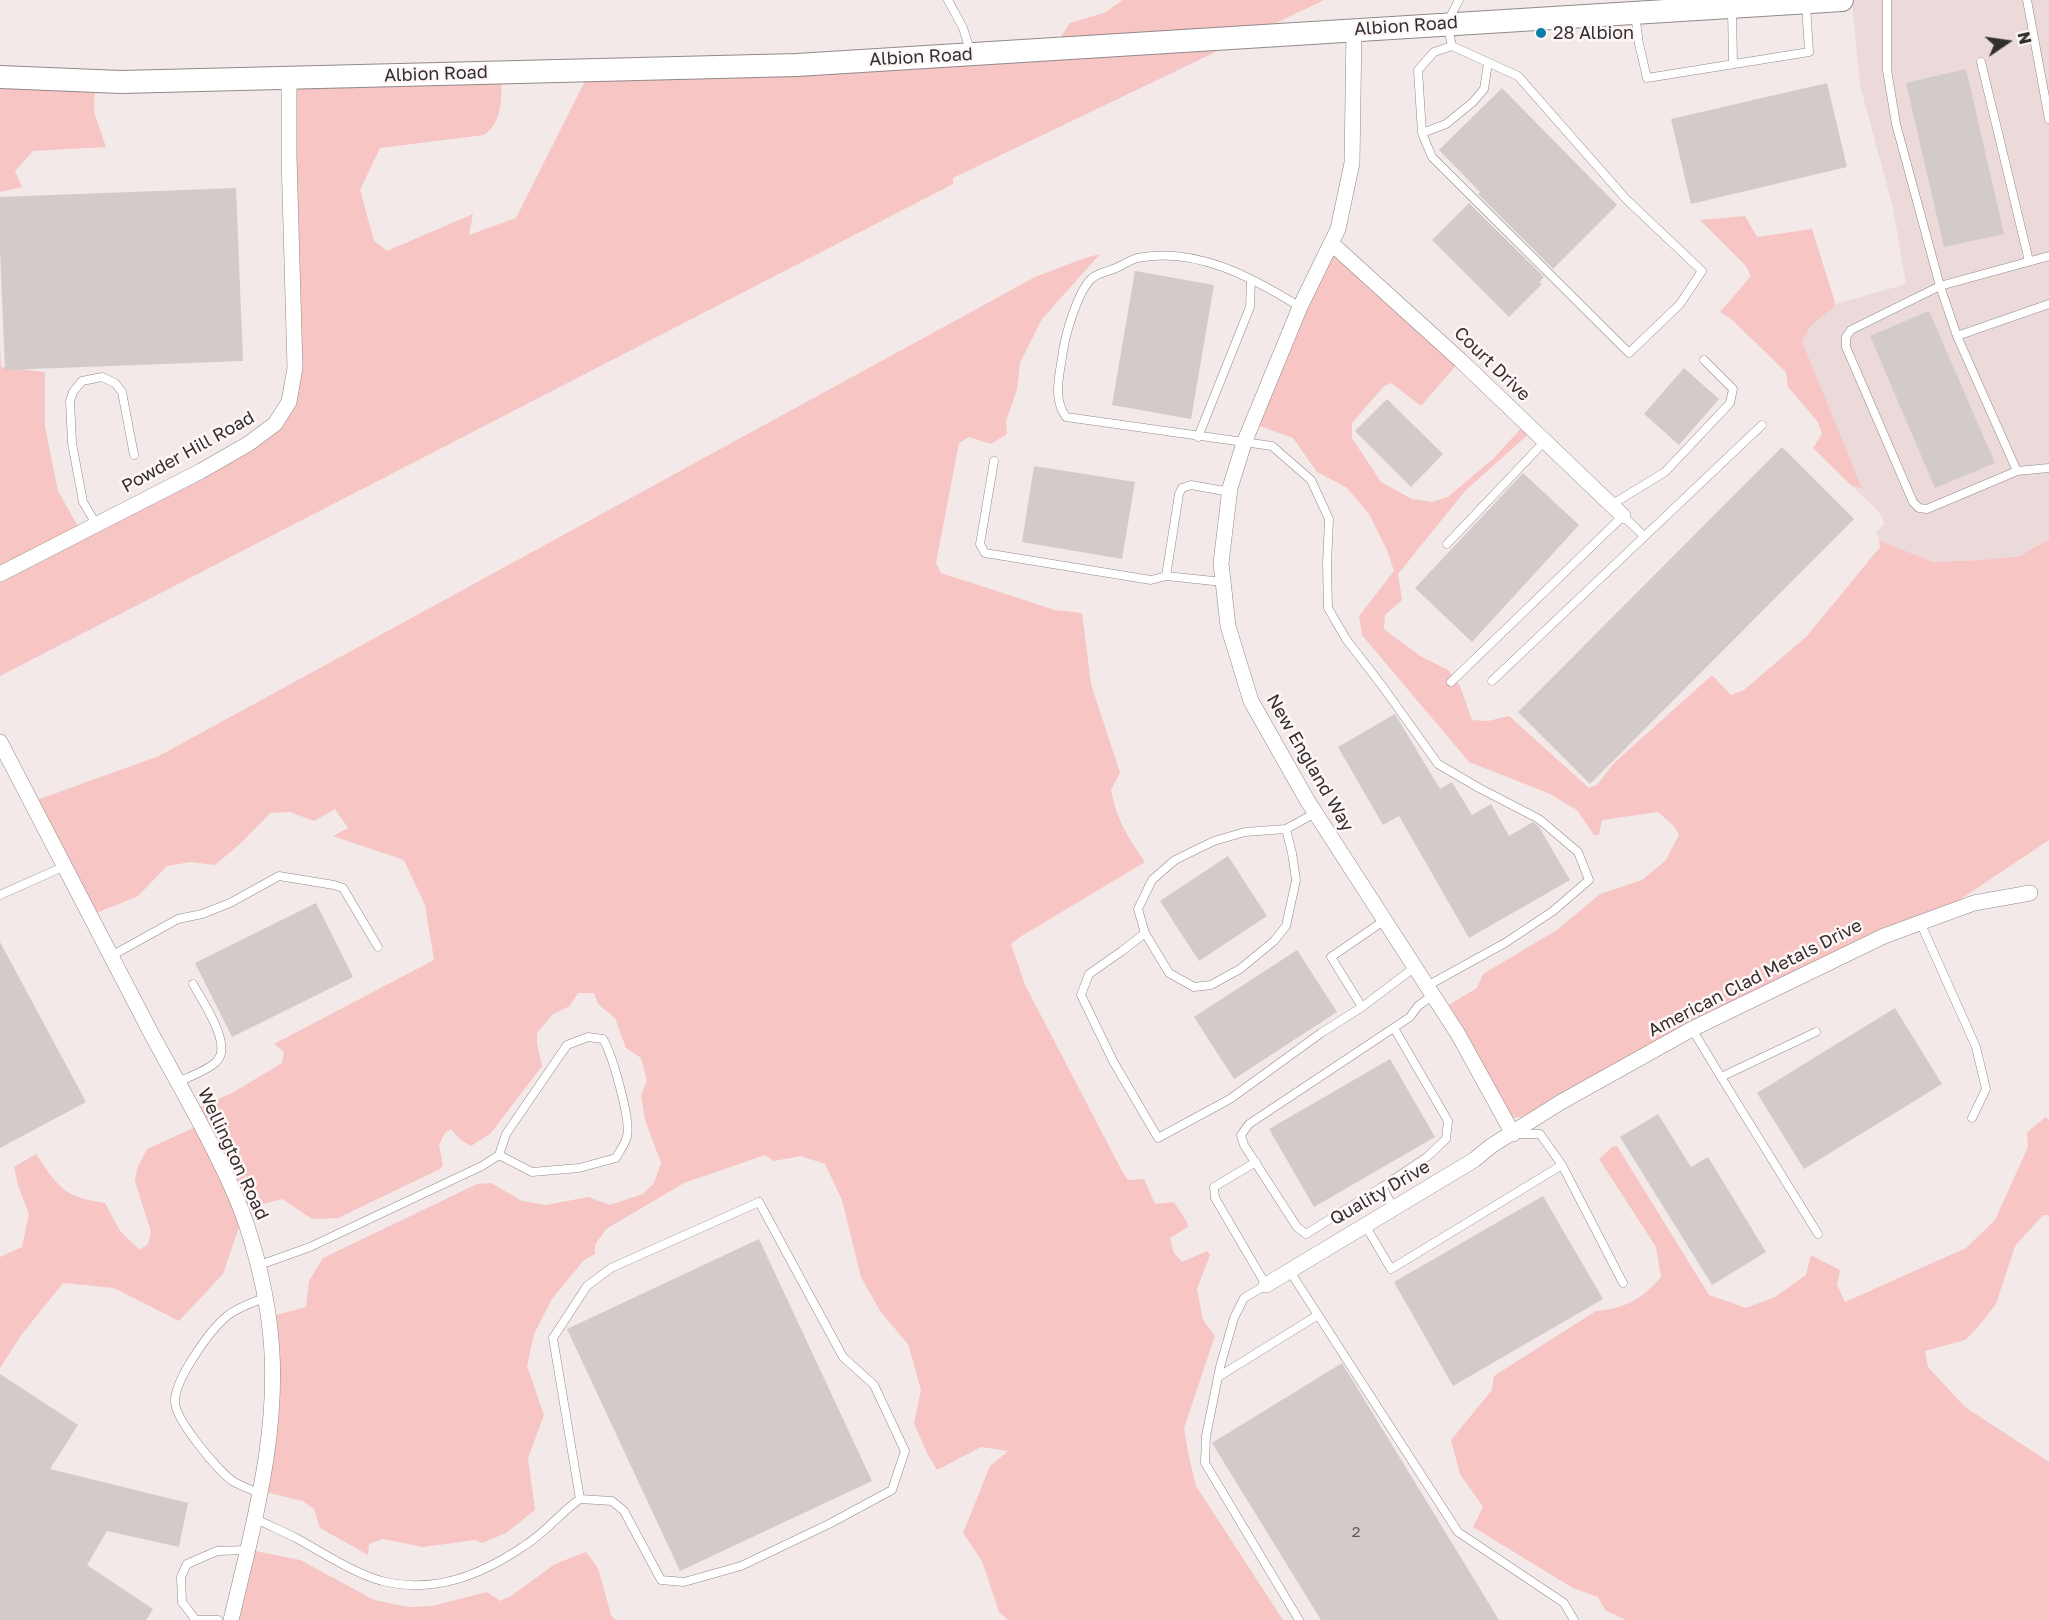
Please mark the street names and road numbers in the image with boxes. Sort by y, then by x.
street label: Albion Road [1353,12,1459,40]
street label: Albion Road [869,43,973,71]
street label: Albion Road [384,61,488,87]
street label: Court Drive [1449,322,1535,406]
street label: Powder Hill Road [118,407,258,497]
street label: New England Way [1262,690,1358,836]
street label: American Clad Metals Drive [1644,915,1866,1041]
street label: Wellington Road [193,1085,273,1223]
street label: Quality Drive [1326,1156,1434,1230]

